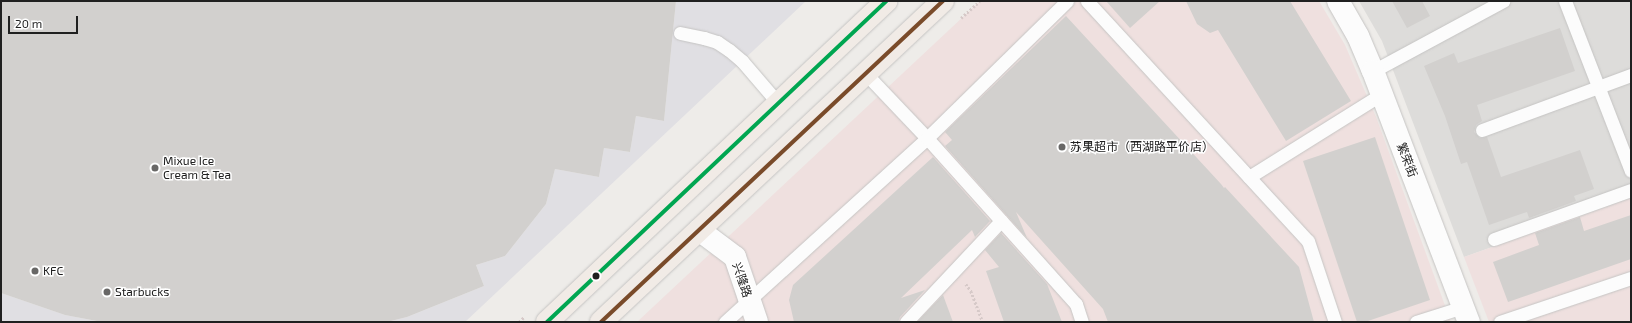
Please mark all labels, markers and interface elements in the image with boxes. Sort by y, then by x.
scale bar [10,8,80,34]
text: 20 m [15,16,42,30]
place label: 苏果超市（西湖路平价店） [1070,140,1214,154]
street label: 繁荣街 [1394,141,1420,179]
marker: 苏果超市（西湖路平价店） [1057,142,1067,152]
place label: Mixue Ice Cream & Tea [163,154,231,182]
marker: Mixue Ice Cream & Tea [150,163,160,173]
street label: 兴隆路 [729,261,755,299]
place label: KFC [43,264,63,278]
marker: KFC [30,266,40,276]
unlabelled marker [591,271,601,281]
place label: Starbucks [115,285,169,299]
marker: Starbucks [102,287,112,297]

